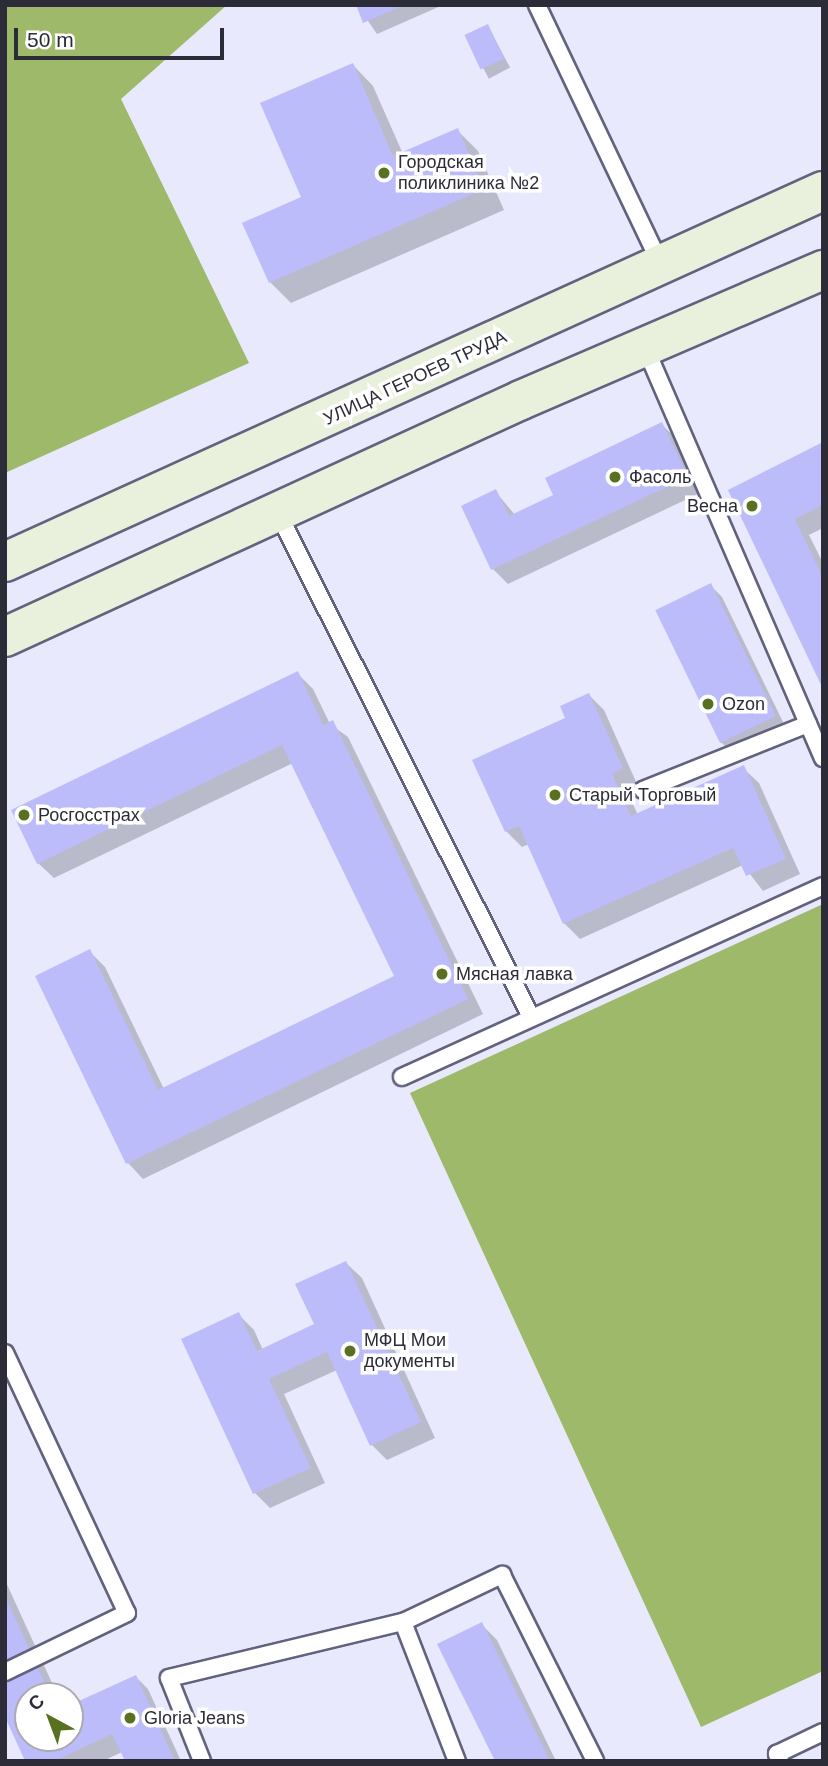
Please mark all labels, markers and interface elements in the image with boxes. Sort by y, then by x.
scale bar [18,14,228,58]
text: 50 m [27,28,74,51]
place label: Городская поликлиника №2 [398,152,539,194]
marker: Городская поликлиника №2 [376,165,392,181]
street label: УЛИЦА ГЕРОЕВ ТРУДА [320,326,510,430]
place label: Фасоль [629,466,691,488]
marker: Фасоль [607,469,623,485]
place label: Весна [687,495,738,517]
marker: Весна [744,498,760,514]
place label: Ozon [722,693,765,715]
marker: Ozon [700,696,716,712]
place label: Старый Торговый [569,784,716,806]
marker: Старый Торговый [547,787,563,803]
place label: Росгосстрах [38,804,140,826]
marker: Росгосстрах [16,807,32,823]
place label: Мясная лавка [456,963,573,985]
marker: Мясная лавка [434,966,450,982]
place label: МФЦ Мои документы [364,1330,455,1372]
marker: МФЦ Мои документы [342,1343,358,1359]
north arrow [14,1682,84,1752]
text: С [24,1690,48,1715]
place label: Gloria Jeans [144,1707,245,1729]
marker: Gloria Jeans [122,1710,138,1726]

